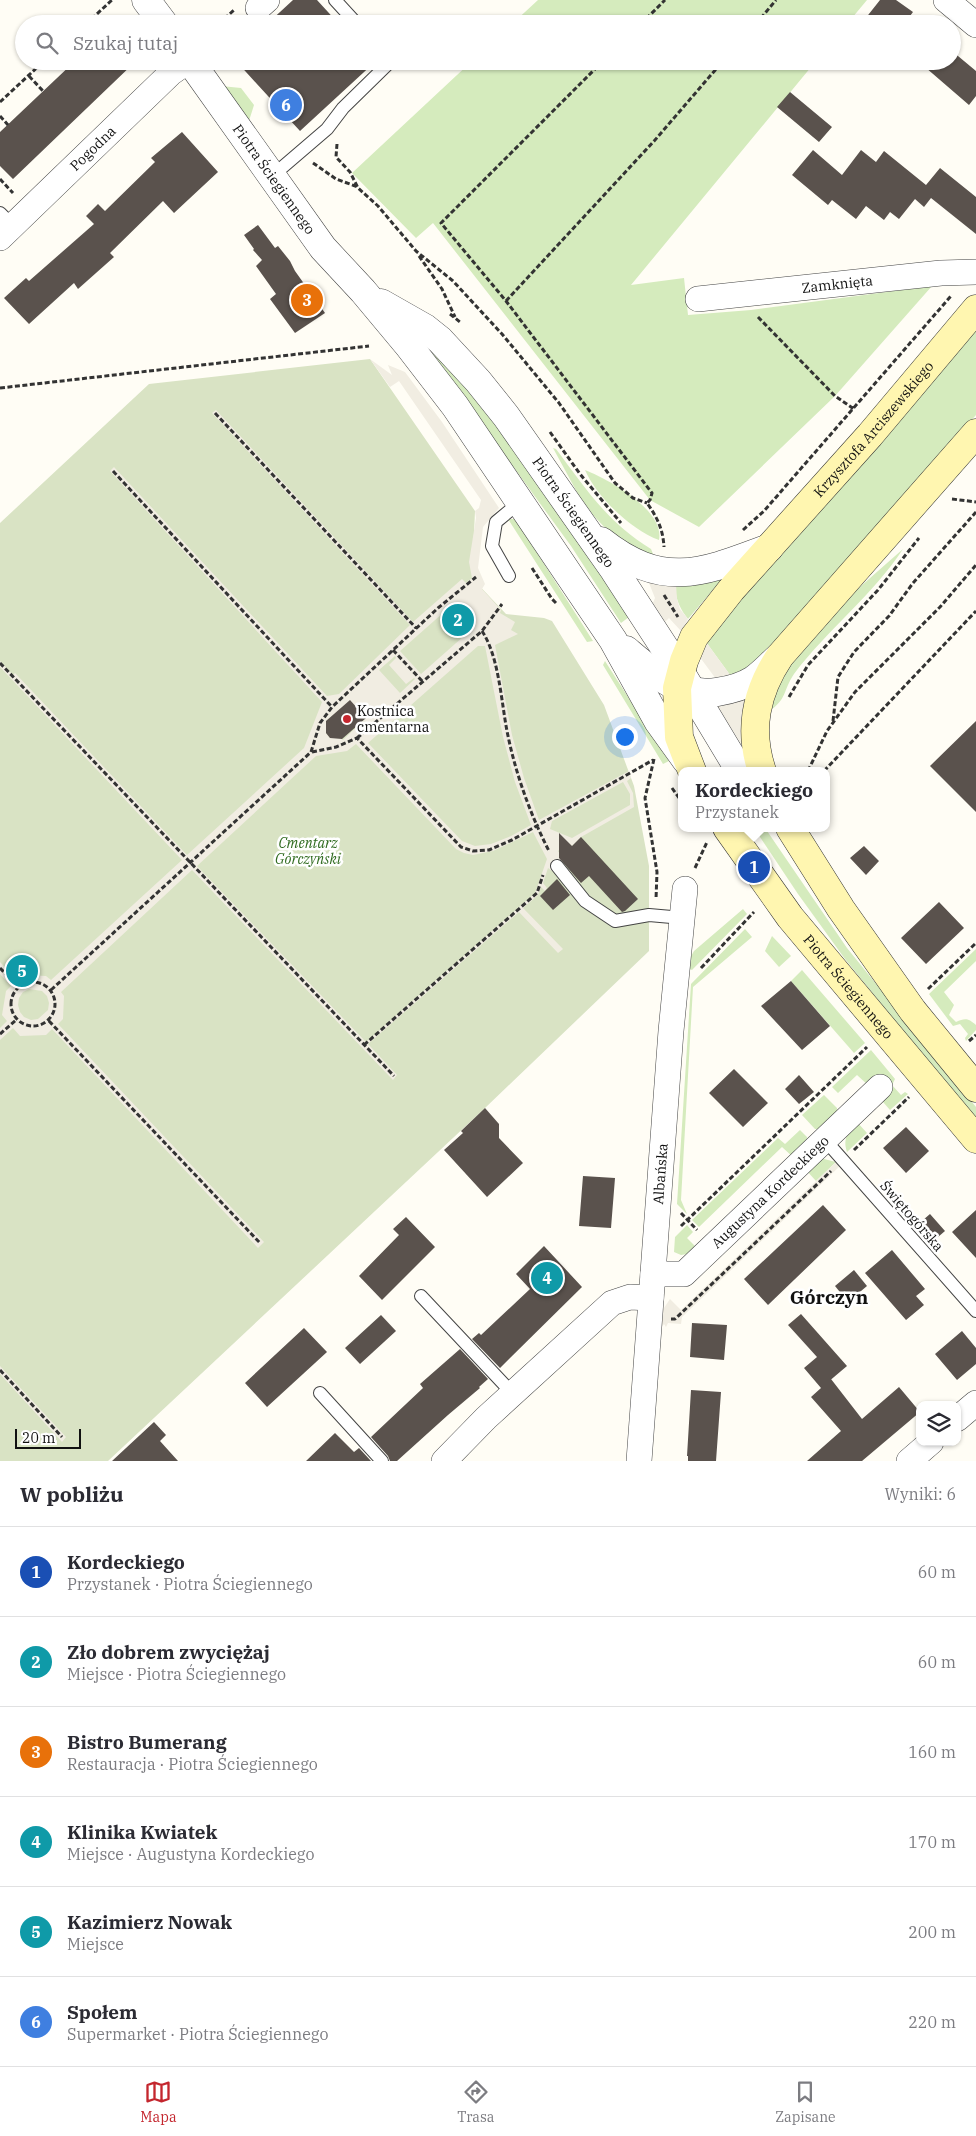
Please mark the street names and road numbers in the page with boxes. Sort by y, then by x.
street label: Piotra Ściegiennego [229,121,319,238]
street label: Pogodna [66,122,120,175]
street label: Zamknięta [801,271,874,297]
street label: Krzysztofa Arciszewskiego [810,357,937,501]
street label: Piotra Ściegiennego [528,453,618,571]
street label: Piotra Ściegiennego [799,931,897,1043]
street label: Augustyna Kordeckiego [708,1131,833,1252]
street label: Albańska [649,1142,672,1205]
street label: Świętogórska [876,1176,949,1255]

